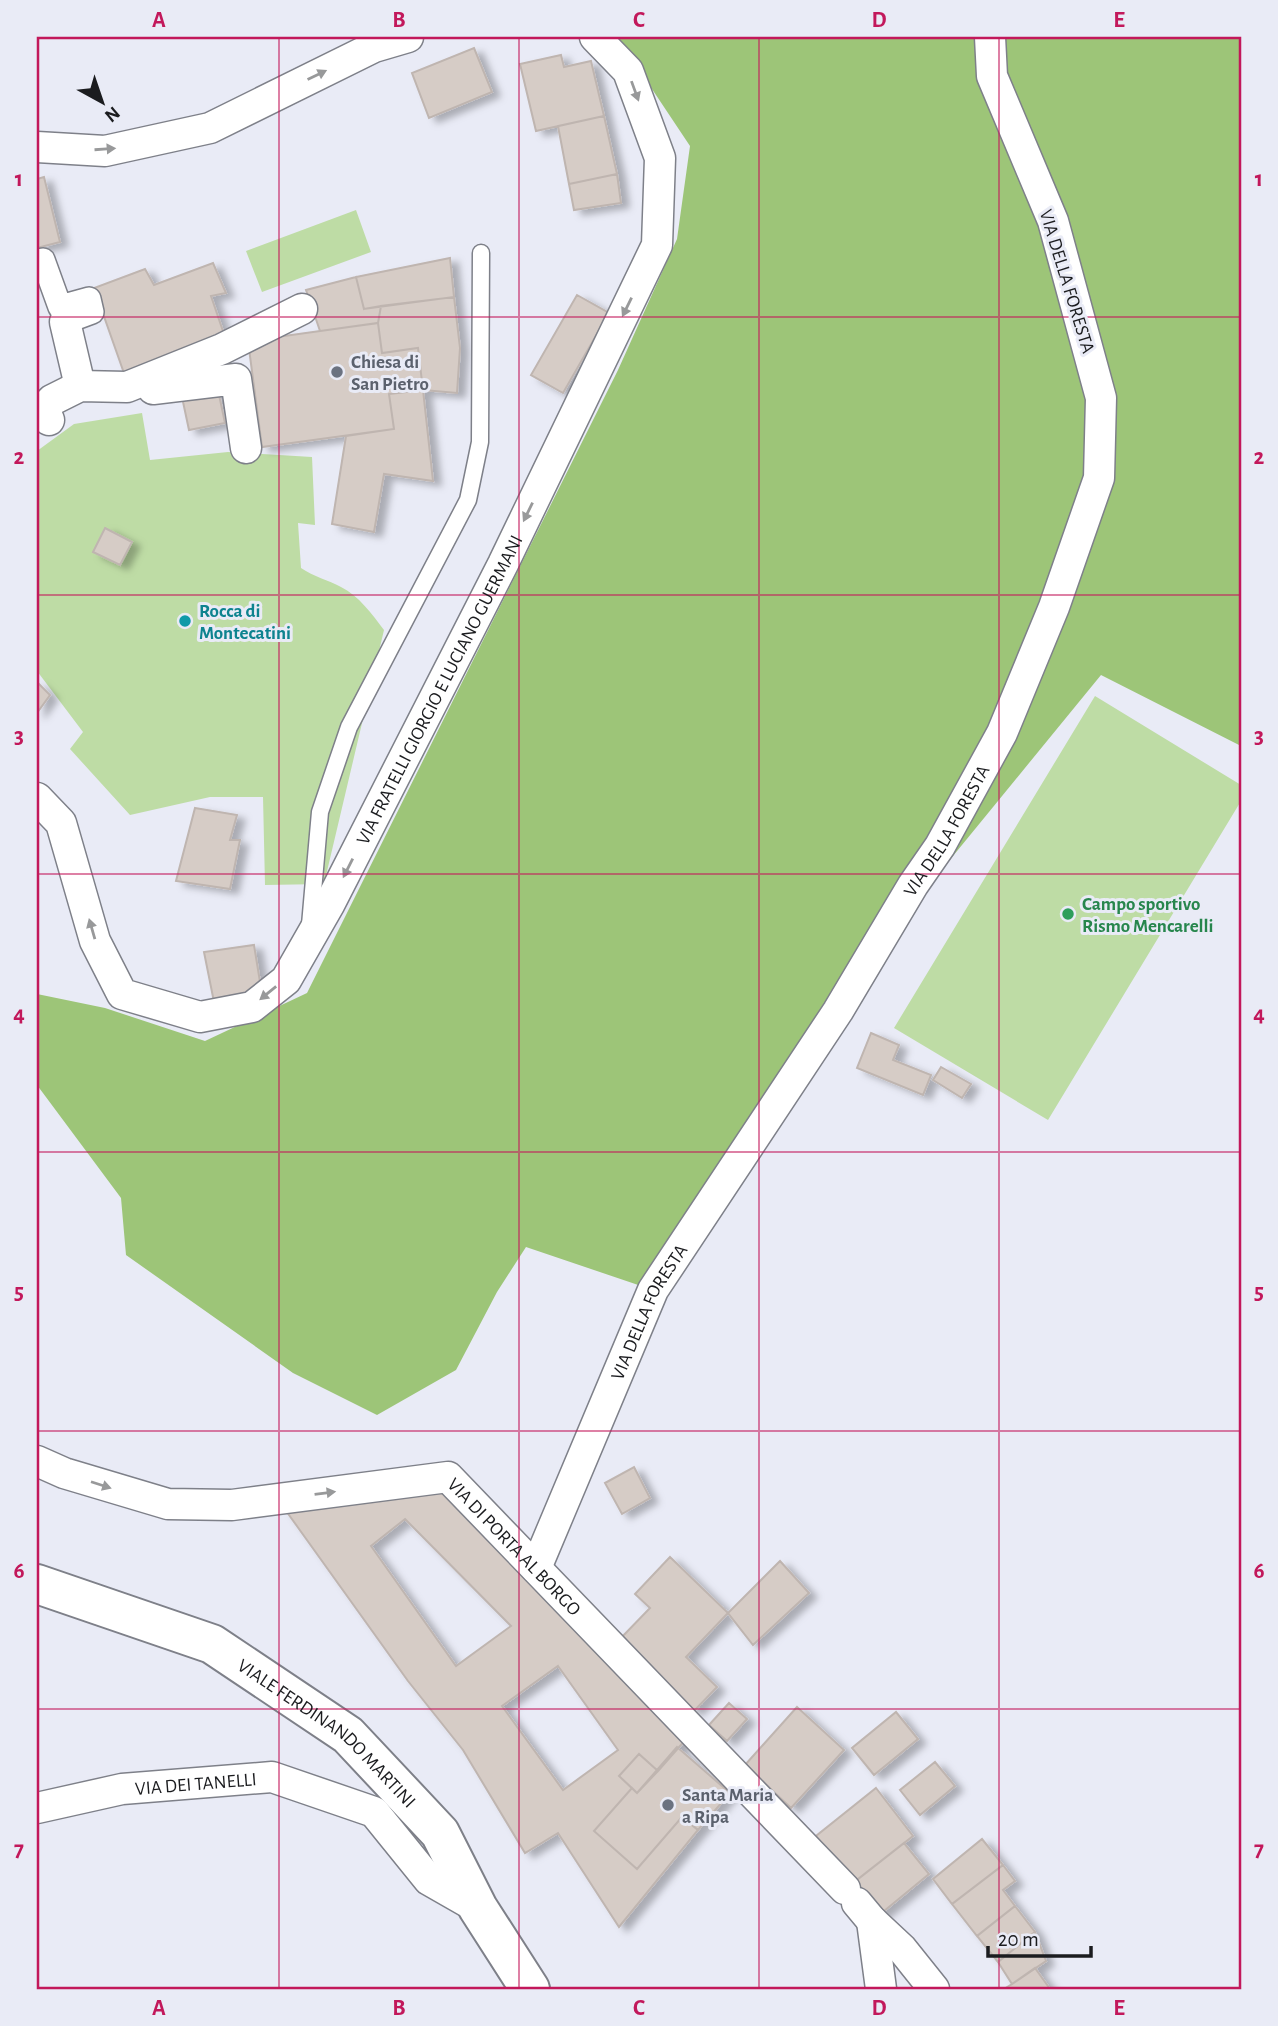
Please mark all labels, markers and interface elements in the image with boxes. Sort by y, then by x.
text: A [152,9,166,32]
text: B [392,9,406,32]
text: C [633,9,645,32]
text: D [871,9,887,32]
text: E [1113,9,1125,32]
north arrow [66,66,136,136]
one-way arrow [307,69,327,80]
one-way arrow [630,80,641,101]
text: N [101,102,123,125]
one-way arrow [94,143,116,154]
text: 1 [15,168,23,191]
text: 1 [1255,168,1263,191]
street label: VIA DELLA FORESTA [1036,207,1097,356]
one-way arrow [621,297,632,317]
place label: Chiesa di San Pietro [351,353,429,394]
marker: Chiesa di San Pietro [329,364,345,380]
text: 2 [14,446,25,469]
text: 2 [1254,446,1265,469]
one-way arrow [523,502,534,522]
street label: VIA FRATELLI GIORGIO E LUCIANO GUERMANI [354,532,526,848]
place label: Rocca di Montecatini [199,602,291,643]
marker: Rocca di Montecatini [177,613,193,629]
text: 3 [14,725,24,748]
text: 3 [1254,725,1264,748]
street label: VIA DELLA FORESTA [901,762,994,900]
one-way arrow [342,858,353,878]
place label: Campo sportivo Rismo Mencarelli [1082,895,1214,936]
marker: Campo sportivo Rismo Mencarelli [1060,906,1076,922]
one-way arrow [86,918,96,939]
one-way arrow [260,986,278,1001]
text: 4 [13,1003,25,1026]
text: 4 [1253,1003,1265,1026]
street label: VIA DELLA FORESTA [608,1241,691,1383]
text: 5 [14,1281,24,1304]
text: 5 [1254,1281,1264,1304]
street label: VIA DI PORTA AL BORGO [443,1475,584,1620]
one-way arrow [90,1480,111,1491]
one-way arrow [314,1488,336,1499]
text: 6 [13,1560,25,1583]
text: 6 [1253,1560,1265,1583]
street label: VIALE FERDINANDO MARTINI [234,1656,419,1812]
street label: VIA DEI TANELLI [134,1770,257,1799]
place label: Santa Maria a Ripa [682,1786,773,1827]
marker: Santa Maria a Ripa [660,1797,676,1813]
text: 7 [14,1838,24,1861]
text: 7 [1254,1838,1264,1861]
scale bar [988,1914,1091,1958]
text: 20 m [998,1929,1039,1950]
text: A [152,1997,166,2020]
text: B [392,1997,406,2020]
text: C [633,1997,645,2020]
text: D [871,1997,887,2020]
text: E [1113,1997,1125,2020]

